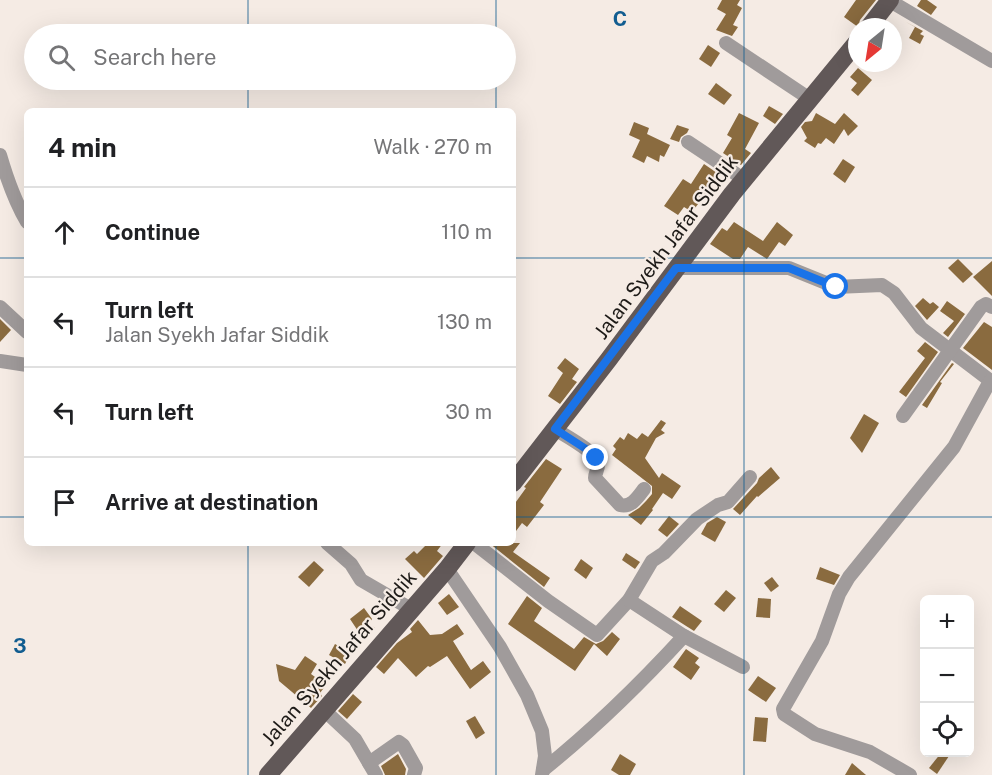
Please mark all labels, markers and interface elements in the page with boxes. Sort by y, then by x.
text: C [613,7,627,31]
north arrow [848,18,902,72]
search box [24,24,516,90]
icon: search [45,41,78,74]
text: Search here [93,44,217,70]
text: 4 min [48,132,117,163]
text: Walk · 270 m [373,135,492,159]
street label: Jalan Syekh Jafar Siddik [589,150,743,344]
icon: ahead [48,216,81,249]
text: Continue [105,219,200,245]
text: 110 m [441,220,492,244]
route start [822,273,848,299]
text: Turn left [105,297,194,323]
icon: left [48,306,81,339]
text: 130 m [437,310,492,334]
text: Jalan Syekh Jafar Siddik [105,323,329,347]
icon: left [48,396,81,429]
text: Turn left [105,399,194,425]
text: 30 m [445,400,492,424]
route end [582,444,608,470]
icon: arrive [48,486,81,519]
text: Arrive at destination [105,489,318,515]
street label: Jalan Syekh Jafar Siddik [256,566,422,750]
map controls [920,595,974,757]
button: + [920,595,974,649]
text: 3 [13,634,27,658]
button: − [920,649,974,703]
button: locate [920,703,974,757]

